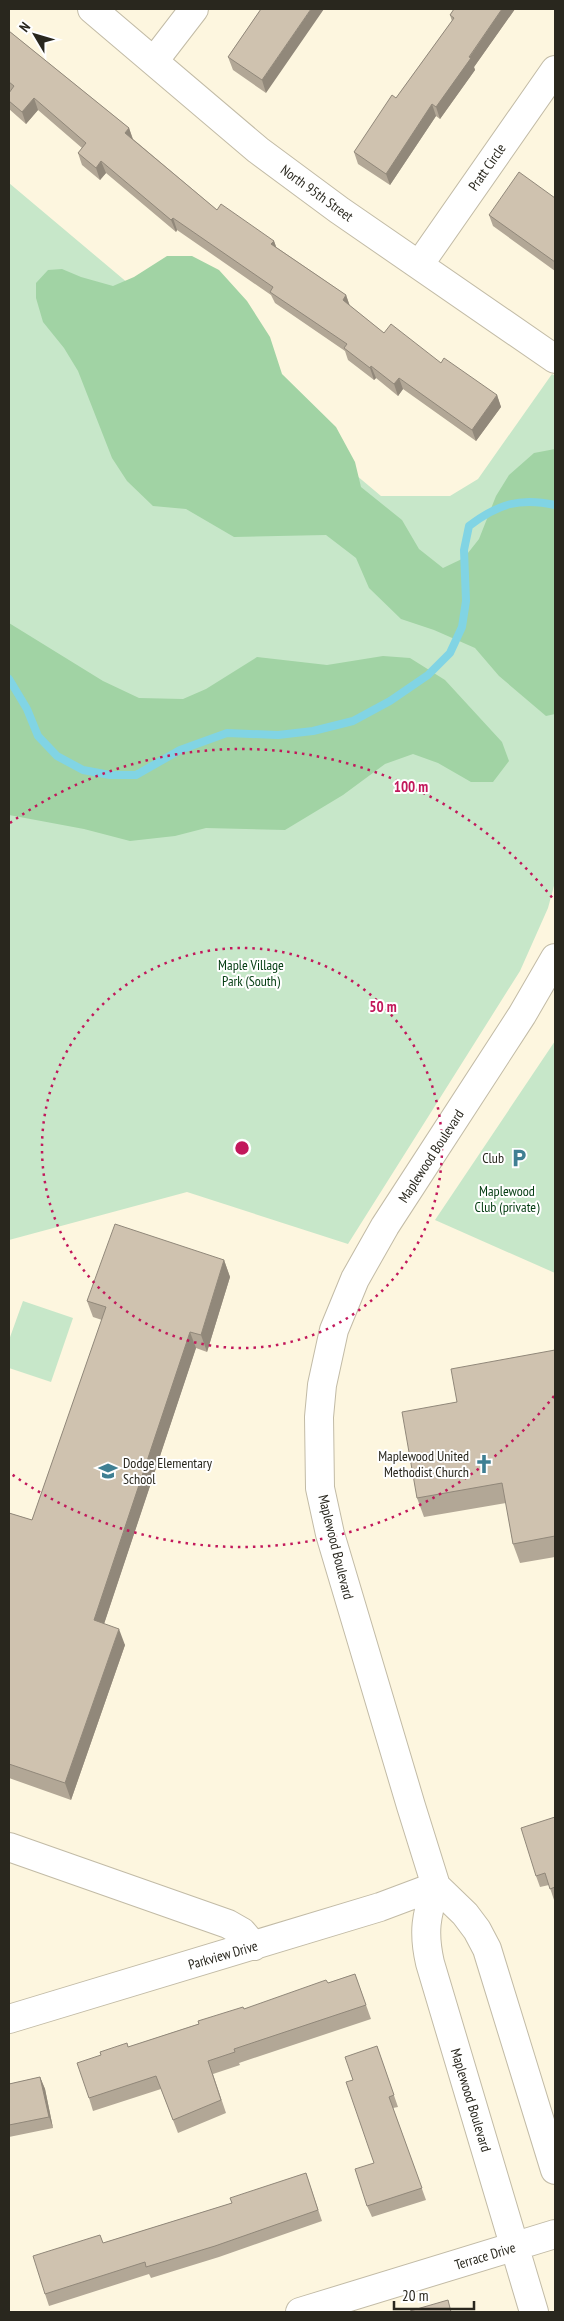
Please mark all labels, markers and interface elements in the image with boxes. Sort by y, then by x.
north arrow [10,10,60,60]
text: N [15,18,34,36]
street label: Pratt Circle [464,140,510,194]
street label: North 95th Street [277,161,357,225]
text: 100 m [394,777,428,796]
park label: Maple Village Park (South) [218,956,284,990]
text: 50 m [369,997,397,1016]
street label: Maplewood Boulevard [394,1106,468,1206]
centre of rings [233,1139,251,1157]
parking icon: Club [508,1147,530,1169]
place label: Club [482,1149,504,1167]
park label: Maplewood Club (private) [475,1182,540,1216]
place label: Maplewood United Methodist Church [378,1447,469,1481]
church icon: Maplewood United Methodist Church [473,1453,495,1475]
place label: Dodge Elementary School [123,1454,213,1488]
school or university icon: Dodge Elementary School [97,1460,119,1482]
street label: Maplewood Boulevard [314,1493,358,1601]
street label: Parkview Drive [186,1936,260,1973]
street label: Maplewood Boulevard [447,2046,495,2154]
street label: Terrace Drive [452,2238,518,2274]
scale bar [394,2278,474,2310]
text: 20 m [402,2286,428,2305]

